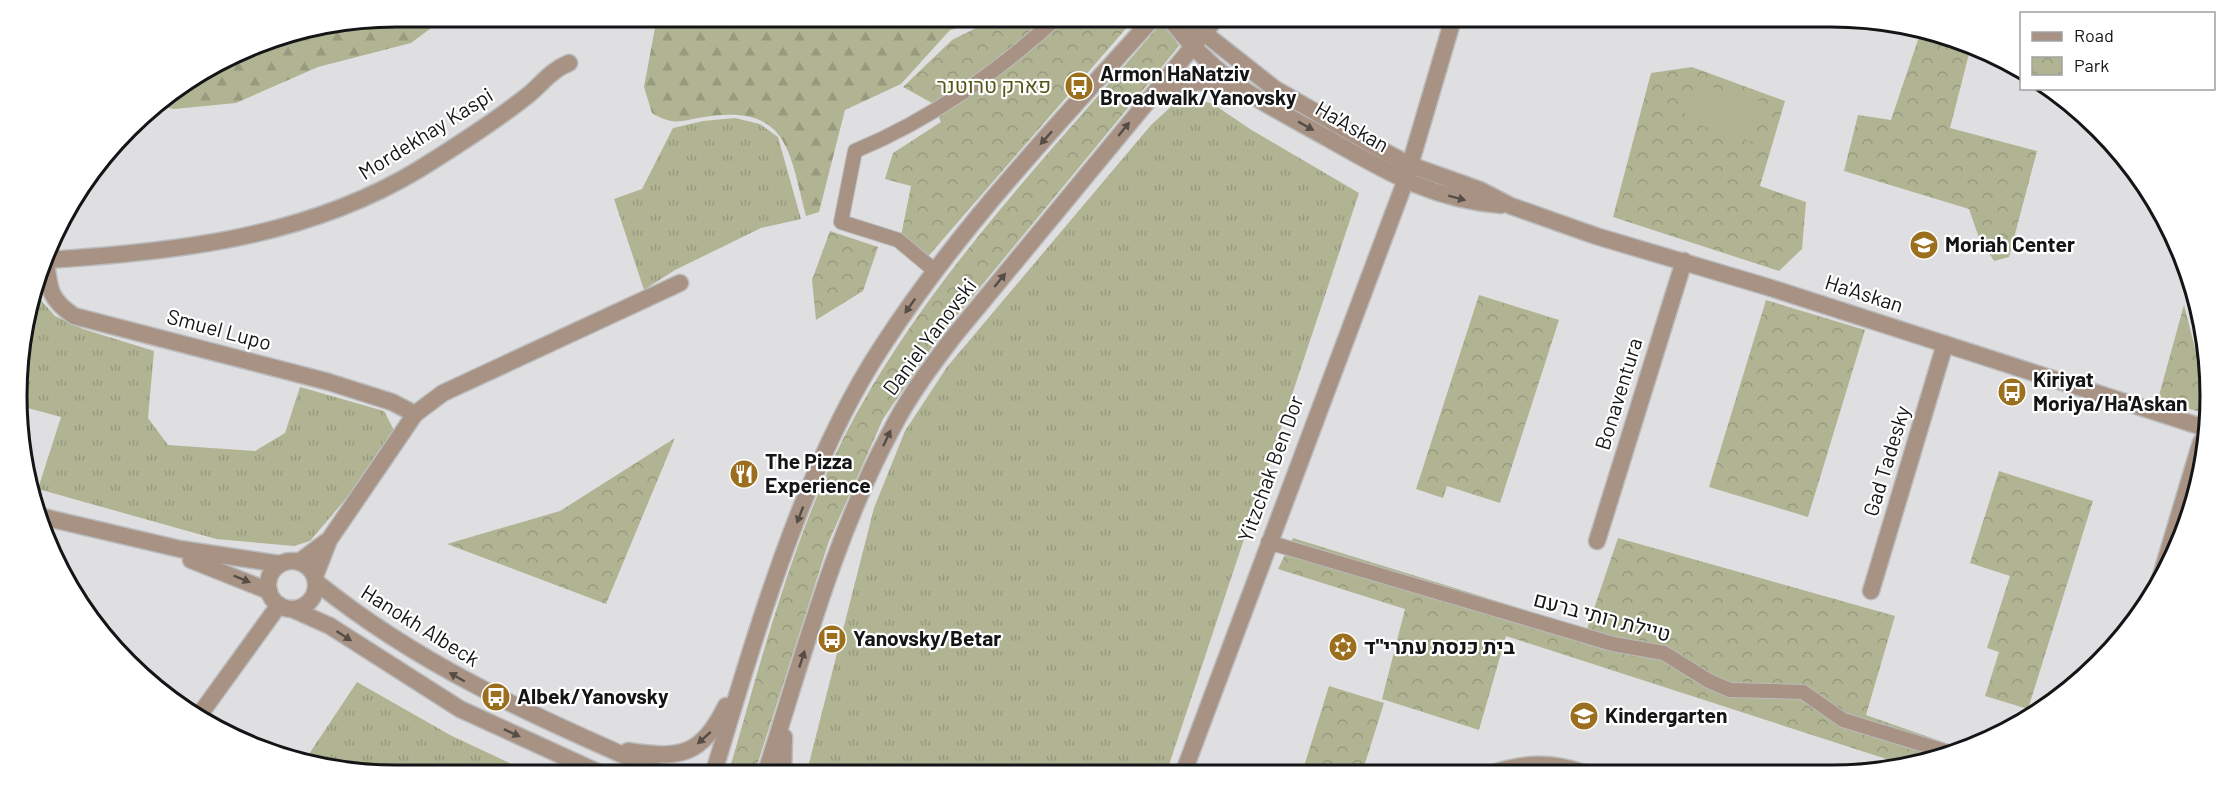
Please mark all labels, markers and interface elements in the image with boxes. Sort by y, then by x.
legend [2020,12,2215,90]
text: Road [2074,24,2114,46]
text: Park [2074,54,2109,76]
place label: Armon HaNatziv Broadwalk/Yanovsky [1100,60,1297,109]
bus stop icon: Armon HaNatziv Broadwalk/Yanovsky [1063,70,1095,102]
park label: פארק טרוטנר [937,72,1051,97]
street label: Mordekhay Kaspi [353,81,497,184]
street label: Ha'Askan [1312,95,1394,157]
one-way arrow [1298,121,1315,131]
one-way arrow [1117,122,1130,137]
one-way arrow [1040,130,1053,145]
one-way arrow [1448,194,1466,204]
school or university icon: Moriah Center [1908,229,1940,261]
place label: Moriah Center [1945,231,2075,256]
street label: Ha'Askan [1822,268,1907,317]
street label: Daniel Yanovski [877,273,981,399]
one-way arrow [993,273,1006,288]
one-way arrow [904,297,916,313]
street label: Smuel Lupo [164,303,274,354]
street label: Bonaventura [1589,334,1646,453]
place label: Kiriyat Moriya/Ha'Askan [2033,366,2188,415]
bus stop icon: Kiriyat Moriya/Ha'Askan [1996,376,2028,408]
street label: Yitzchak Ben Dor [1232,392,1308,545]
street label: Gad Tadesky [1857,402,1914,519]
one-way arrow [883,430,892,447]
place label: The Pizza Experience [765,448,871,497]
restaurant icon: The Pizza Experience [728,458,760,490]
one-way arrow [795,506,805,524]
one-way arrow [233,575,251,584]
street label: Hanokh Albeck [357,578,485,671]
street label: טיילת רותי ברעם [1531,585,1674,646]
bus stop icon: Yanovsky/Betar [816,623,848,655]
place label: Yanovsky/Betar [853,625,1001,650]
one-way arrow [336,630,352,641]
synagogue icon: בית כנסת עתרי"ד [1327,631,1359,663]
place label: בית כנסת עתרי"ד [1364,633,1516,658]
one-way arrow [798,650,807,668]
one-way arrow [448,672,465,682]
bus stop icon: Albek/Yanovsky [480,681,512,713]
place label: Albek/Yanovsky [517,683,669,708]
school or university icon: Kindergarten [1568,700,1600,732]
place label: Kindergarten [1605,702,1728,727]
one-way arrow [504,729,521,738]
one-way arrow [697,731,712,745]

